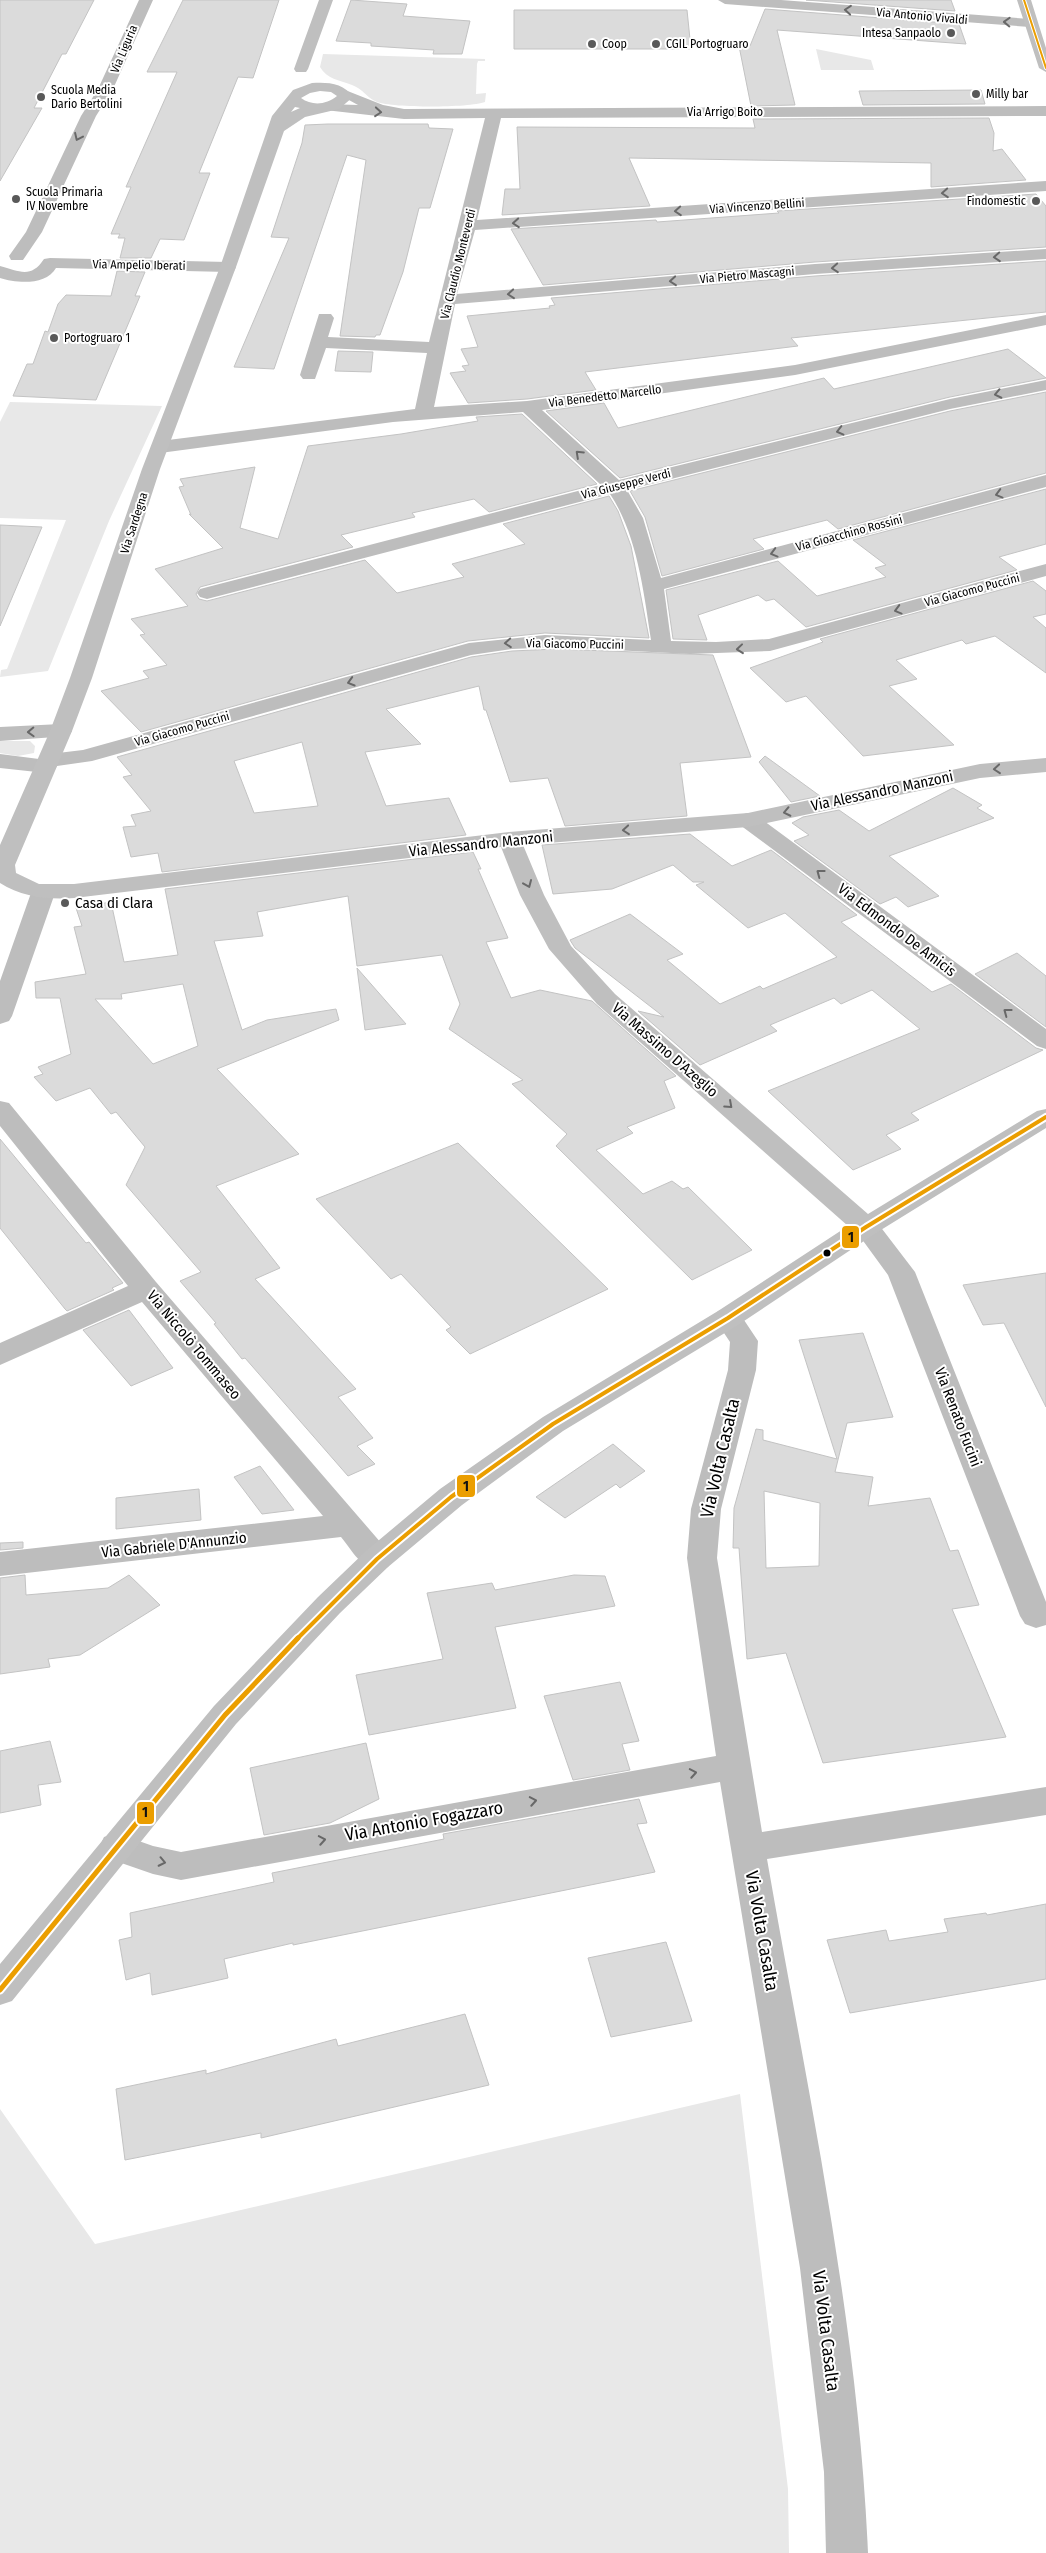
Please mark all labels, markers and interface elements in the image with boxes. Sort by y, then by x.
one-way arrow [844,5,852,16]
street label: Via Antonio Vivaldi [876,5,968,27]
one-way arrow [1002,16,1010,27]
street label: Via Liguria [108,23,140,75]
place label: Intesa Sanpaolo [862,26,941,40]
marker: Intesa Sanpaolo [945,27,957,39]
place label: Coop [602,37,627,51]
place label: CGIL Portogruaro [666,37,749,51]
marker: Coop [586,38,598,50]
marker: CGIL Portogruaro [650,38,662,50]
place label: Scuola Media Dario Bertolini [51,83,122,111]
place label: Milly bar [986,87,1029,101]
marker: Milly bar [970,88,982,100]
marker: Scuola Media Dario Bertolini [35,91,47,103]
street label: Via Arrigo Boito [687,105,763,119]
one-way arrow [374,106,382,117]
one-way arrow [74,132,85,141]
place label: Scuola Primaria IV Novembre [26,185,103,213]
one-way arrow [941,188,949,199]
marker: Scuola Primaria IV Novembre [10,193,22,205]
place label: Findomestic [967,194,1026,208]
marker: Findomestic [1030,195,1042,207]
street label: Via Vincenzo Bellini [709,196,805,216]
one-way arrow [674,206,682,217]
street label: Via Claudio Monteverdi [438,207,478,321]
one-way arrow [512,217,520,228]
one-way arrow [993,252,1001,263]
street label: Via Ampelio Iberati [92,257,186,273]
one-way arrow [831,263,839,274]
street label: Via Pietro Mascagni [699,264,795,286]
one-way arrow [669,275,677,286]
one-way arrow [507,289,515,300]
place label: Portogruaro 1 [64,331,130,345]
marker: Portogruaro 1 [48,332,60,344]
street label: Via Benedetto Marcello [548,382,662,410]
one-way arrow [994,388,1003,398]
one-way arrow [835,425,844,436]
one-way arrow [576,451,585,460]
street label: Via Giuseppe Verdi [580,466,672,502]
one-way arrow [995,488,1003,498]
street label: Via Sardegna [117,490,151,555]
street label: Via Gioacchino Rossini [794,512,904,554]
one-way arrow [771,548,779,558]
street label: Via Giacomo Puccini [923,571,1021,609]
one-way arrow [893,604,902,615]
street label: Via Giacomo Puccini [526,636,624,652]
one-way arrow [504,638,512,649]
one-way arrow [736,643,744,654]
one-way arrow [347,677,355,687]
street label: Via Giacomo Puccini [133,709,231,749]
one-way arrow [26,727,34,738]
one-way arrow [993,763,1001,774]
street label: Via Alessandro Manzoni [809,767,955,815]
one-way arrow [782,806,791,816]
one-way arrow [621,824,629,835]
street label: Via Alessandro Manzoni [408,827,554,861]
one-way arrow [816,870,826,879]
one-way arrow [522,879,532,888]
street label: Via Edmondo De Amicis [834,880,960,980]
place label: Casa di Clara [75,894,153,912]
marker: Casa di Clara [59,897,71,909]
street label: Via Massimo D'Azeglio [608,999,722,1101]
one-way arrow [1004,1009,1013,1017]
one-way arrow [724,1099,733,1108]
line badge: 1 [841,1225,860,1249]
text: 1 [848,1229,854,1246]
unlabelled marker [822,1248,832,1258]
street label: Via Niccolò Tommaseo [143,1287,245,1403]
street label: Via Renato Fucini [931,1365,985,1469]
street label: Via Volta Casalta [696,1396,744,1520]
line badge: 1 [456,1474,476,1498]
text: 1 [463,1478,469,1495]
street label: Via Gabriele D'Annunzio [101,1528,248,1562]
one-way arrow [689,1768,698,1778]
street label: Via Antonio Fogazzaro [343,1796,505,1846]
one-way arrow [529,1796,537,1806]
line badge: 1 [136,1801,155,1825]
text: 1 [142,1804,148,1821]
one-way arrow [317,1835,326,1845]
one-way arrow [158,1856,166,1866]
street label: Via Volta Casalta [741,1869,783,1993]
street label: Via Volta Casalta [808,2269,844,2393]

